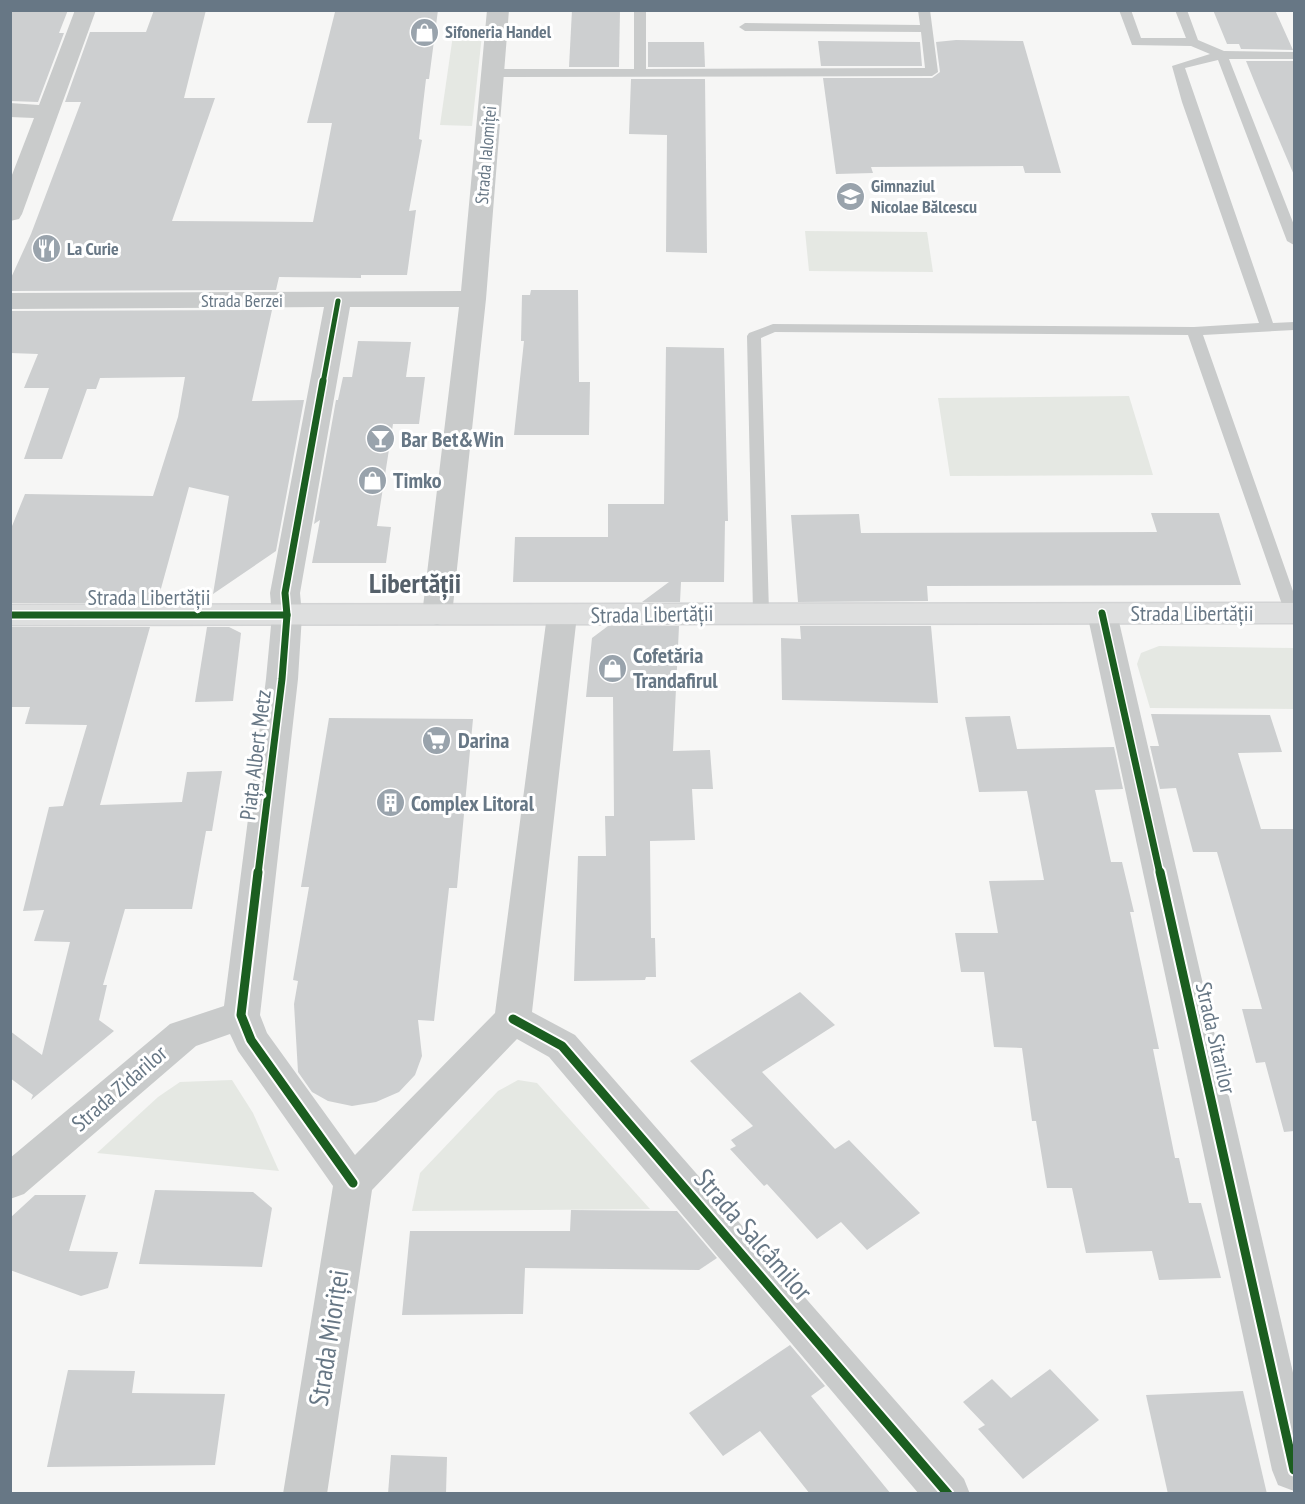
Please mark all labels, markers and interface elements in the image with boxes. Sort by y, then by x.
shop icon: Sifoneria Handel [408,16,440,48]
place label: Sifoneria Handel [445,20,552,43]
street label: Strada Ialomiței [470,105,501,205]
place label: Gimnaziul Nicolae Bălcescu [871,174,977,218]
school or university icon: Gimnaziul Nicolae Bălcescu [834,180,866,212]
restaurant icon: La Curie [30,233,62,265]
place label: La Curie [67,237,119,260]
street label: Strada Berzei [201,289,283,312]
bar icon: Bar Bet&Win [364,423,396,455]
place label: Bar Bet&Win [401,425,504,453]
shop icon: Timko [356,464,388,496]
place label: Timko [393,466,442,494]
district label: Libertății [369,564,461,601]
street label: Strada Libertății [88,583,210,611]
street label: Strada Libertății [590,599,714,629]
street label: Strada Libertății [1131,599,1253,627]
place label: Cofetăria Trandafirul [633,641,718,694]
shop icon: Cofetăria Trandafirul [596,652,628,684]
street label: Piața Albert Metz [233,688,277,822]
supermarket icon: Darina [421,724,453,756]
place label: Darina [458,726,509,754]
building icon: Complex Litoral [374,787,406,819]
place label: Complex Litoral [411,789,535,817]
street label: Strada Sitarilor [1190,979,1242,1097]
street label: Strada Zidarilor [66,1039,172,1137]
street label: Strada Salcâmilor [687,1162,821,1308]
street label: Strada Mioriței [300,1267,356,1408]

